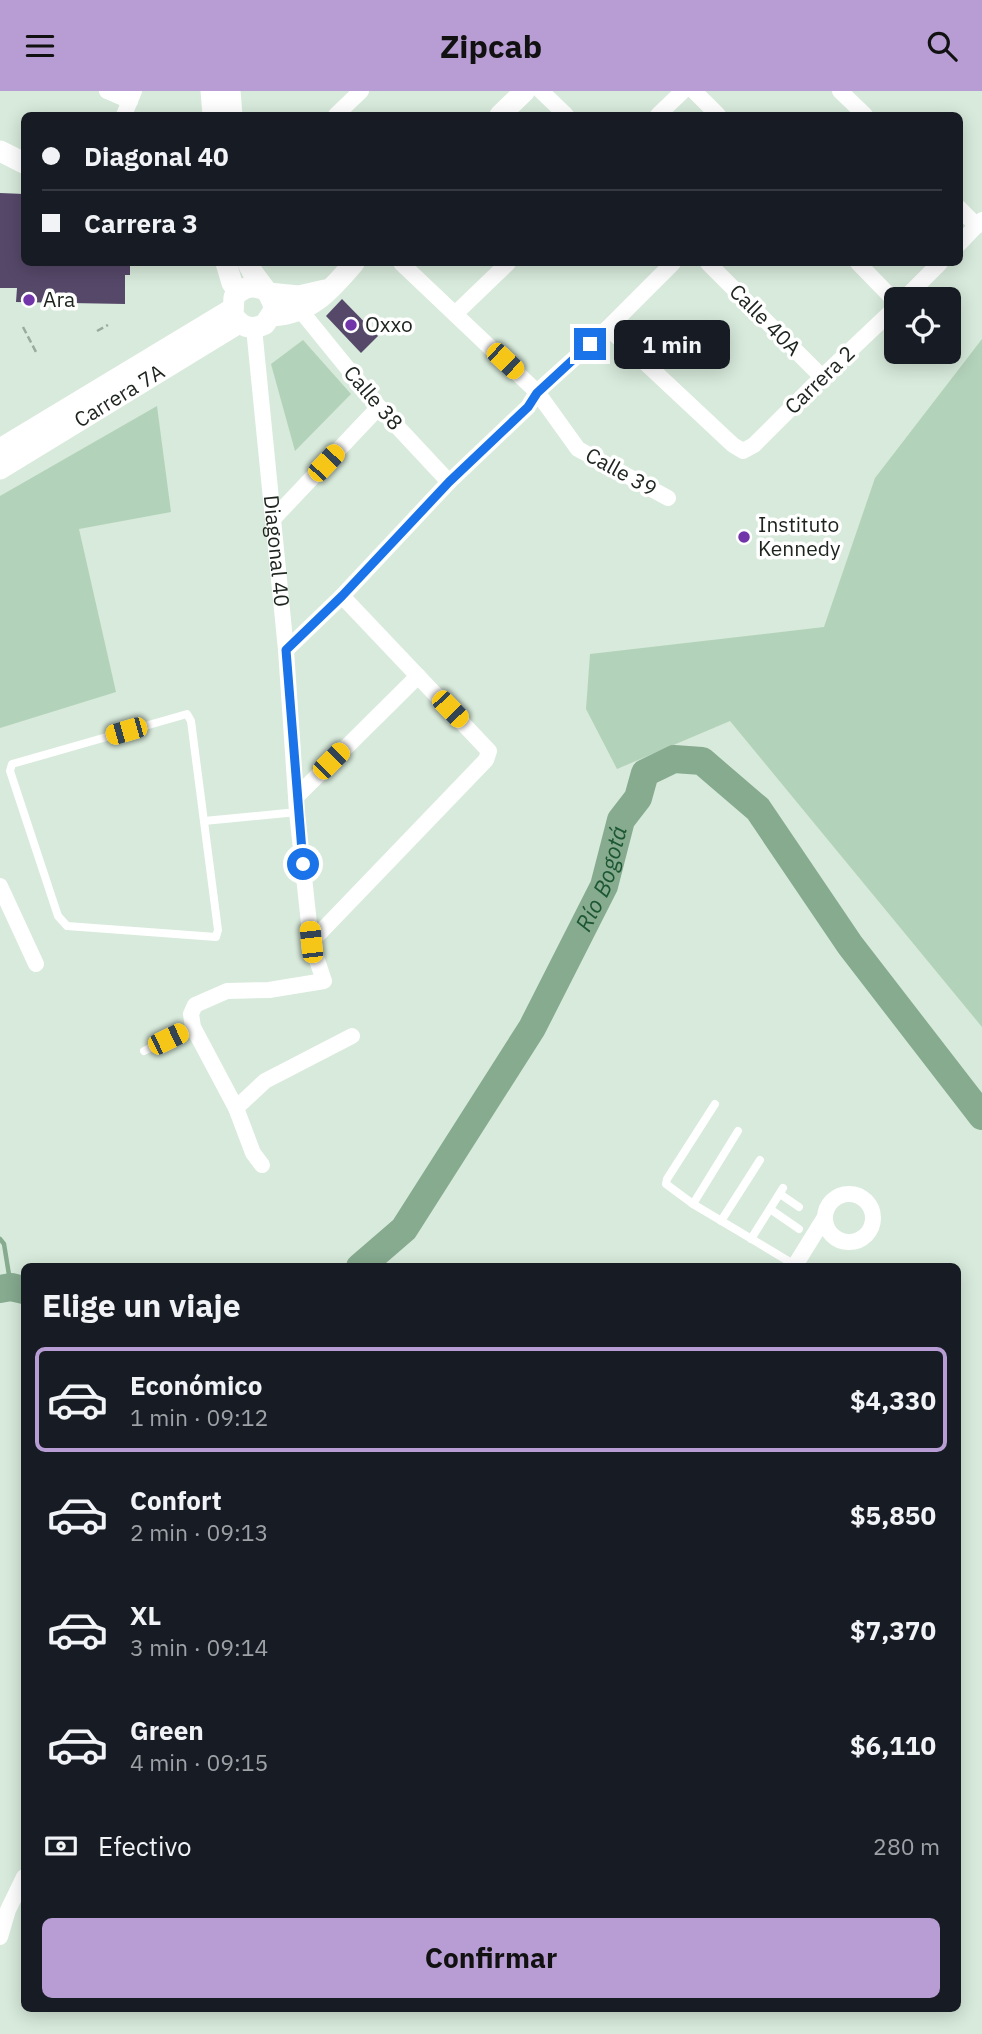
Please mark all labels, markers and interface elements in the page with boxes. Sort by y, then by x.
text: Zipcab [440,25,542,67]
icon: menu [21,27,59,65]
icon: search [923,27,961,65]
text: Diagonal 40 [84,139,229,173]
text: Carrera 3 [84,206,198,240]
street label: Calle 40A [724,277,808,361]
place label: Ara [43,285,75,313]
map controls [884,287,961,364]
button: locate [884,287,961,364]
marker: Ara [21,292,37,308]
place label: Oxxo [365,310,413,338]
marker: Oxxo [343,317,359,333]
callout: 1 min [614,320,730,369]
route end [574,328,606,360]
text: 1 min [642,329,702,359]
car [483,339,528,383]
street label: Carrera 2 [778,339,861,420]
street label: Carrera 7A [69,357,169,433]
street label: Calle 38 [338,359,410,436]
car [304,440,349,486]
street label: Calle 39 [581,440,662,502]
street label: Diagonal 40 [258,494,297,608]
place label: Instituto Kennedy [758,510,841,562]
marker: Instituto Kennedy [736,529,752,545]
car [428,687,473,731]
car [103,715,150,747]
car [309,739,354,783]
water label: Río Bogotá [568,822,633,936]
route start [287,848,319,880]
car [299,920,324,964]
car [145,1020,192,1058]
text: Elige un viaje [42,1284,241,1326]
icon: car [46,1368,109,1431]
text: Económico [130,1368,262,1402]
text: $4,330 [850,1383,936,1417]
text: 1 min · 09:12 [130,1402,268,1432]
icon: car [46,1483,109,1546]
text: Confort [130,1483,222,1517]
text: $5,850 [850,1498,936,1532]
text: 2 min · 09:13 [130,1517,268,1547]
icon: car [46,1598,109,1661]
text: XL [130,1598,161,1632]
text: $7,370 [850,1613,936,1647]
text: 3 min · 09:14 [130,1632,268,1662]
icon: car [46,1713,109,1776]
text: Green [130,1713,204,1747]
text: $6,110 [850,1728,936,1762]
text: 4 min · 09:15 [130,1747,268,1777]
icon: cash [42,1827,80,1865]
text: Efectivo [98,1829,192,1863]
text: 280 m [873,1831,940,1861]
button: Confirmar [42,1918,940,1998]

